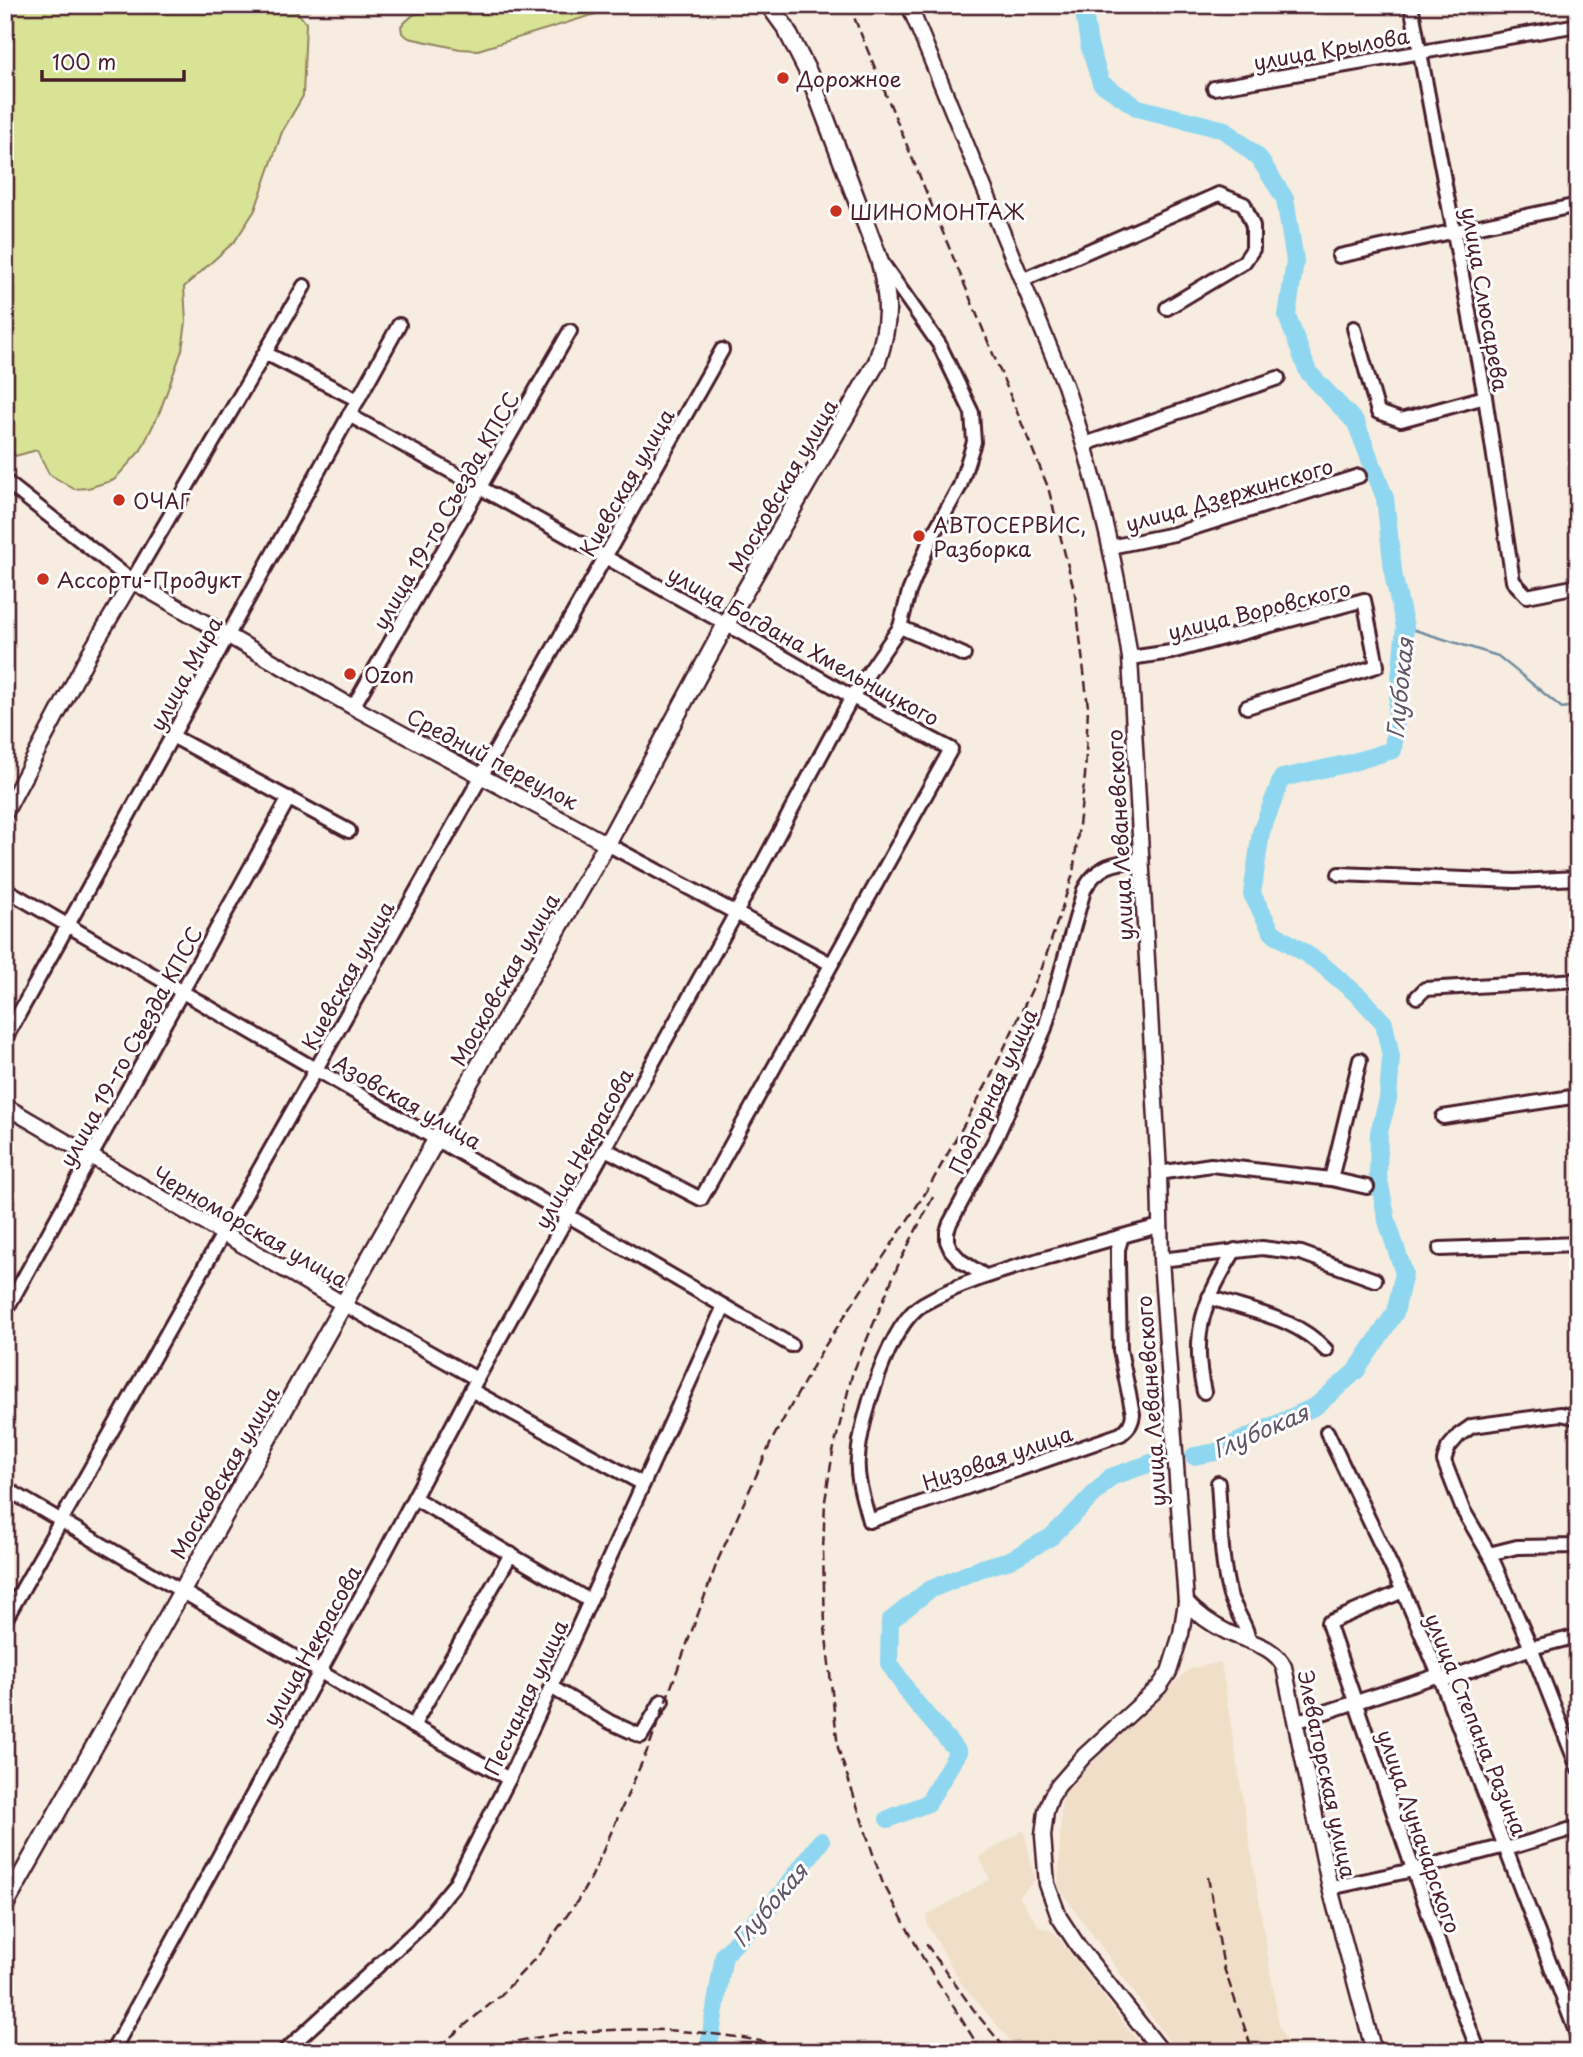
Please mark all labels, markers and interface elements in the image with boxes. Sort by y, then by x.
street label: улица Крылова [1251,19,1411,77]
scale bar [42,38,184,82]
text: 100 m [52,45,116,77]
place label: Дорожное [796,62,902,94]
marker: Дорожное [775,70,791,86]
place label: ШИНОМОНТАЖ [850,195,1024,227]
marker: ШИНОМОНТАЖ [828,203,844,219]
street label: улица Слюсарева [1454,204,1518,394]
street label: улица 19-го Съезда КПСС [363,385,527,635]
street label: Московская улица [719,392,845,577]
street label: Киевская улица [571,401,682,562]
street label: улица Дзержинского [1121,449,1337,539]
place label: ОЧАГ [133,484,190,516]
marker: ОЧАГ [111,492,127,508]
place label: АВТОСЕРВИС, Разборка [933,508,1086,564]
marker: АВТОСЕРВИС, Разборка [911,528,927,544]
street label: улица Богдана Хмельницкого [662,557,946,733]
place label: Ассорти-Продукт [57,563,242,595]
marker: Ассорти-Продукт [35,571,51,587]
street label: улица Воровского [1164,571,1354,647]
street label: улица Мира [140,609,230,736]
water label: Глубокая [1376,634,1422,740]
place label: Ozon [364,658,414,690]
marker: Ozon [342,666,358,682]
street label: Средний переулок [401,699,585,817]
street label: улица Леваневского [1097,729,1141,941]
street label: Московская улица [441,886,567,1071]
street label: Киевская улица [293,894,402,1055]
street label: улица 19-го Съезда КПСС [50,920,210,1172]
street label: Подгорная улица [940,1002,1045,1179]
street label: Азовская улица [328,1046,489,1157]
street label: улица Некрасова [525,1062,641,1234]
street label: Черноморская улица [148,1157,355,1295]
street label: улица Леваневского [1127,1294,1173,1508]
street label: Московская улица [161,1379,287,1564]
water label: Глубокая [1207,1393,1315,1466]
street label: Низовая улица [917,1416,1077,1498]
street label: улица Некрасова [253,1559,369,1731]
street label: улица Степана Разина [1418,1608,1537,1841]
street label: Песчаная улица [475,1613,575,1780]
street label: Элеваторская улица [1290,1667,1366,1882]
street label: улица Луначарского [1370,1725,1470,1937]
water label: Глубокая [723,1853,816,1954]

